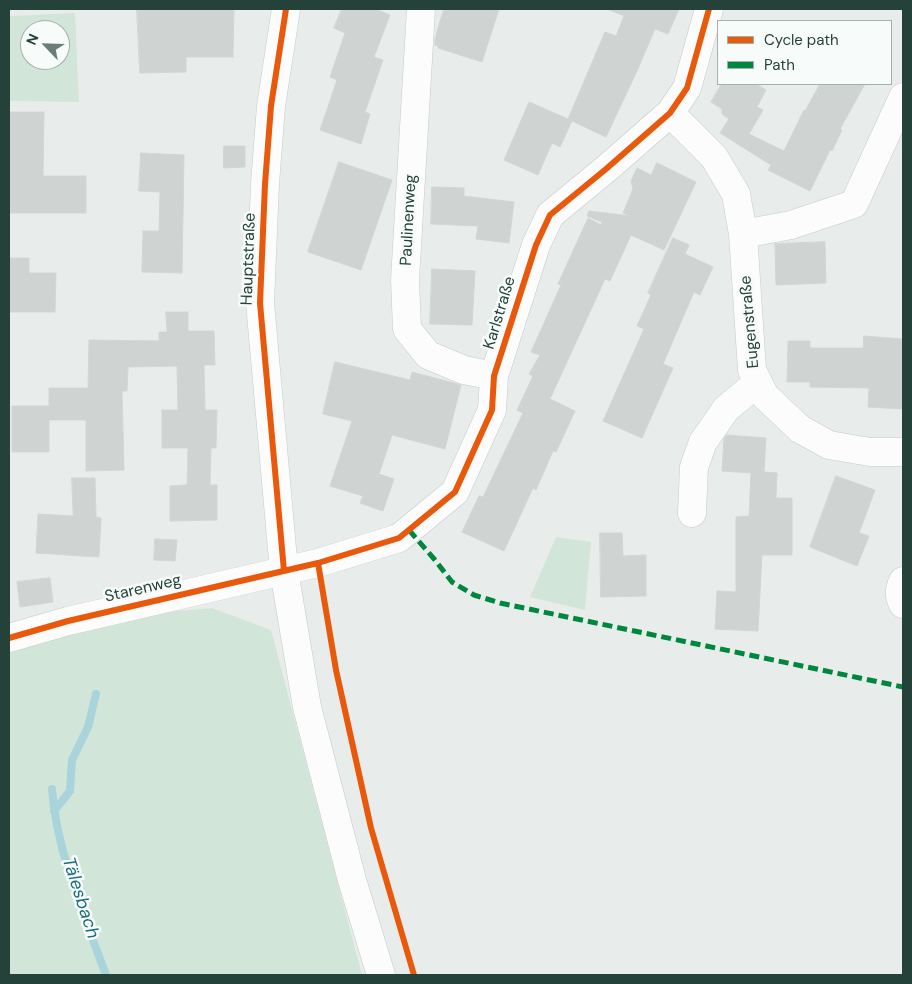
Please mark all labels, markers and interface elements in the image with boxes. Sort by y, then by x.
north arrow [20,20,70,70]
legend [717,20,892,85]
text: Cycle path [764,30,839,50]
text: N [22,31,43,48]
text: Path [764,55,795,75]
street label: Paulinenweg [397,174,421,266]
street label: Hauptstraße [238,212,260,306]
street label: Karlstraße [480,274,520,352]
street label: Eugenstraße [736,275,764,369]
street label: Starenweg [103,571,183,607]
water label: Tälesbach [57,855,103,941]

